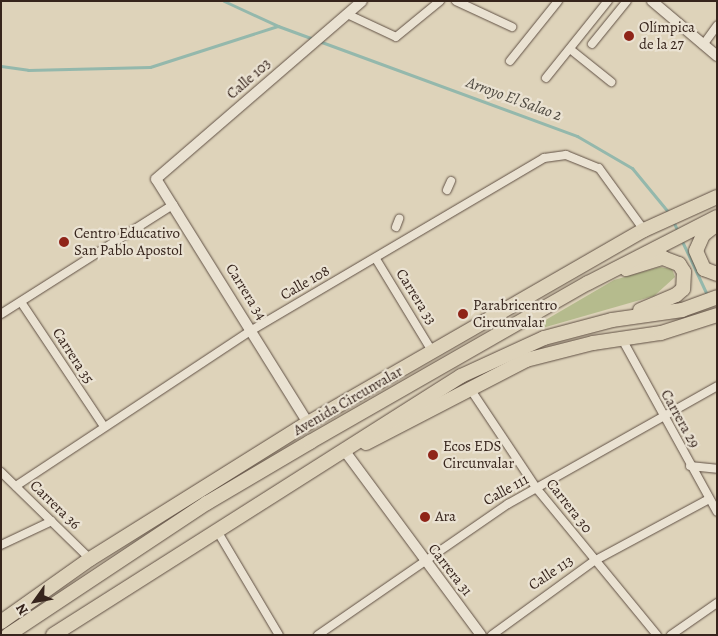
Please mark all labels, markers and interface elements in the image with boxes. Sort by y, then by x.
place label: Olímpica de la 27 [639,18,695,53]
marker: Olímpica de la 27 [623,30,635,42]
street label: Calle 103 [223,55,275,103]
water label: Arroyo El Salao 2 [463,73,565,125]
place label: Centro Educativo San Pablo Apostol [74,224,182,259]
marker: Centro Educativo San Pablo Apostol [58,236,70,248]
street label: Carrera 34 [222,261,270,323]
street label: Calle 108 [277,262,333,304]
street label: Carrera 33 [392,266,440,328]
place label: Parabricentro Circunvalar [473,296,557,331]
marker: Parabricentro Circunvalar [457,308,469,320]
street label: Carrera 35 [48,325,98,387]
street label: Avenida Circunvalar [290,362,406,440]
street label: Carrera 29 [657,387,703,451]
place label: Ecos EDS Circunvalar [443,437,514,472]
marker: Ecos EDS Circunvalar [427,449,439,461]
street label: Calle 111 [480,470,532,510]
street label: Carrera 30 [542,475,596,537]
street label: Carrera 36 [26,477,84,533]
place label: Ara [435,508,456,526]
marker: Ara [419,511,431,523]
street label: Carrera 31 [424,540,476,600]
street label: Calle 113 [525,552,577,594]
north arrow [10,576,60,626]
text: N [11,600,33,619]

